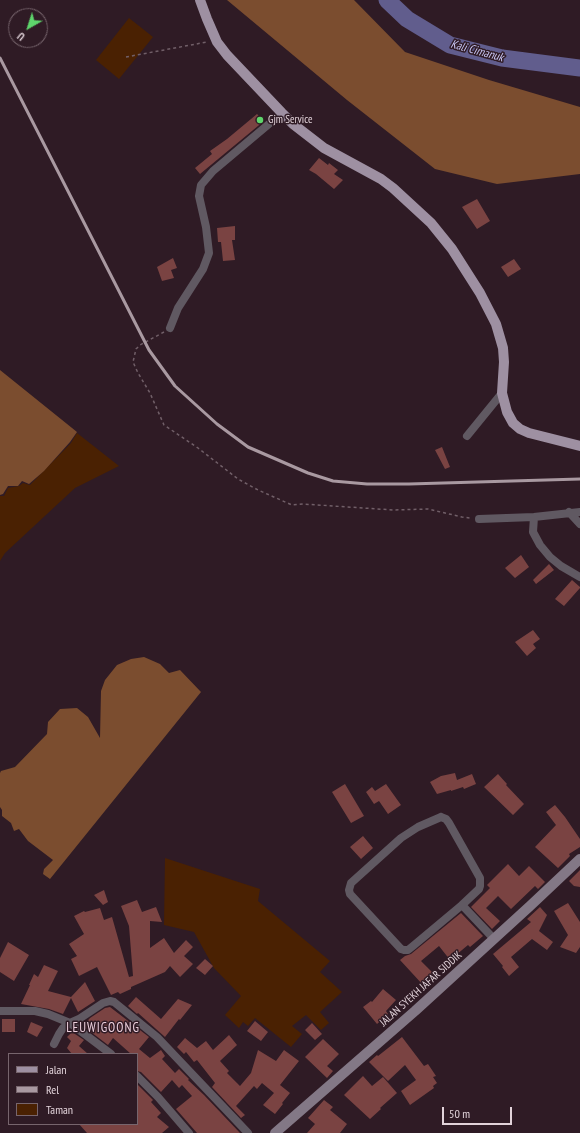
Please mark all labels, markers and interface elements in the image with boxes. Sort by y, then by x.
north arrow [8,8,48,48]
text: U [14,29,28,44]
water label: Kali Cimanuk [449,37,505,65]
place label: Gjm Service [268,113,312,127]
marker: Gjm Service [255,115,265,125]
street label: JALAN SYEKH JAFAR SIDDIK [377,949,465,1029]
district label: LEUWIGOONG [66,1020,140,1036]
legend [8,1053,138,1125]
text: Jalan [46,1062,67,1077]
text: Rel [46,1082,59,1097]
scale bar [444,1099,514,1125]
text: Taman [46,1102,73,1117]
text: 50 m [449,1106,470,1121]

